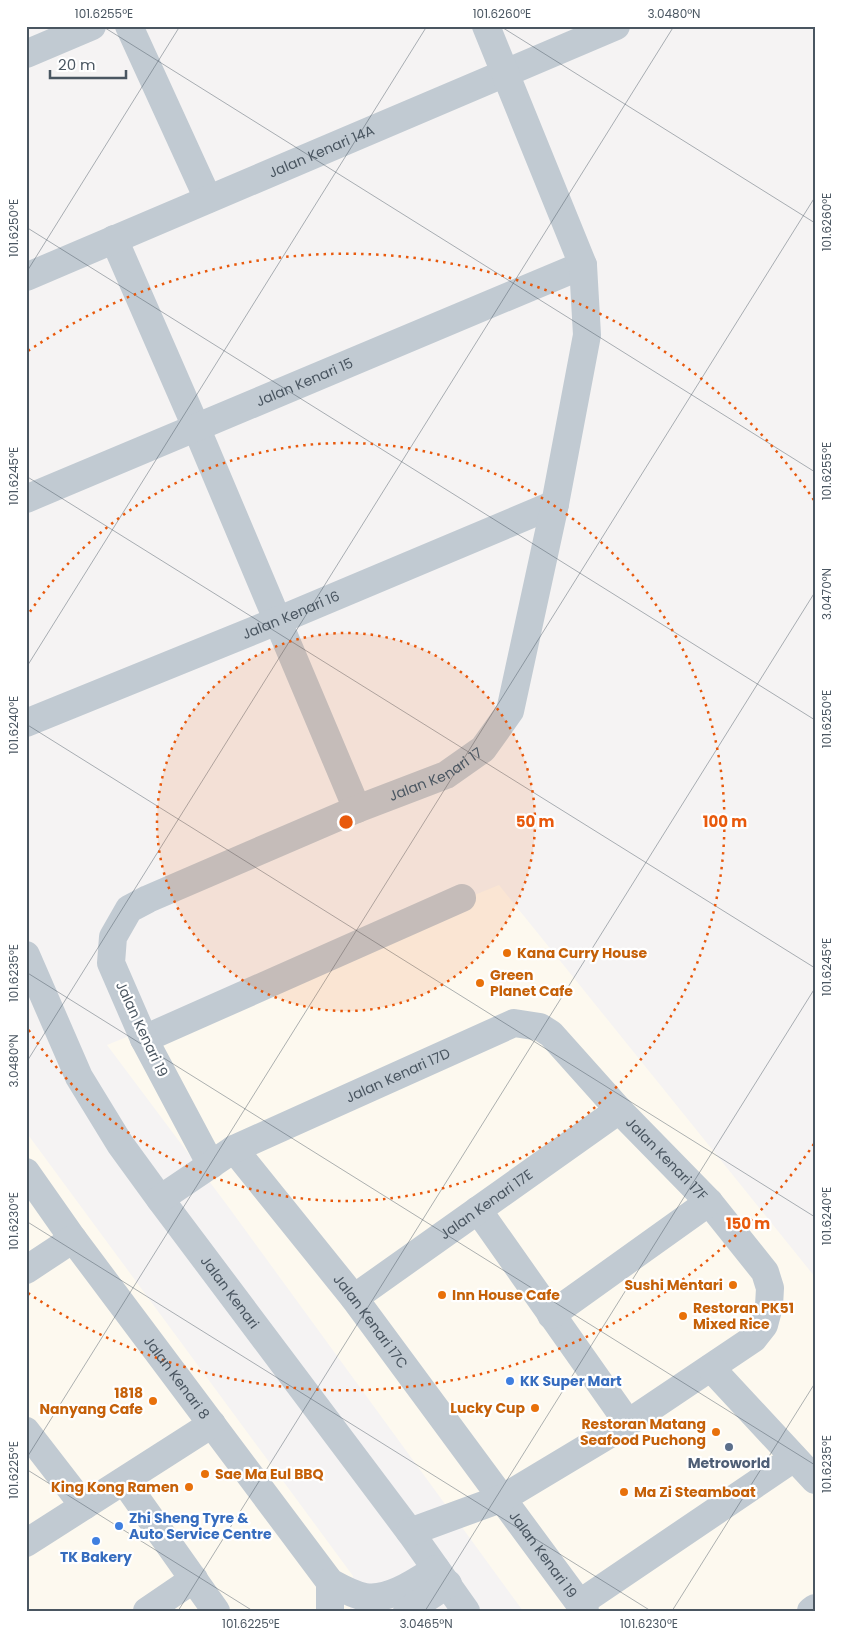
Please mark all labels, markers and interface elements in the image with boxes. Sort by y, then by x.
text: 101.6255°E [75,5,133,22]
text: 101.6260°E [473,5,531,22]
text: 3.0480°N [647,5,701,22]
scale bar [50,48,126,80]
text: 20 m [58,54,96,75]
street label: Jalan Kenari 14A [265,120,377,183]
text: 101.6260°E [818,193,835,251]
text: 101.6250°E [5,199,22,257]
street label: Jalan Kenari 15 [253,353,356,411]
text: 101.6255°E [818,442,835,500]
text: 101.6245°E [5,447,22,505]
text: 3.0470°N [818,568,835,620]
street label: Jalan Kenari 16 [239,586,343,644]
text: 101.6250°E [818,690,835,748]
text: 101.6240°E [5,696,22,754]
street label: Jalan Kenari 17 [386,742,486,806]
text: 50 m [516,811,554,832]
text: 100 m [703,811,747,832]
centre of rings [337,813,355,831]
text: 101.6245°E [818,938,835,996]
place label: Kana Curry House [517,943,647,963]
text: 101.6235°E [5,944,22,1002]
marker: Kana Curry House [501,947,513,959]
place label: Green Planet Cafe [490,965,573,1001]
marker: Green Planet Cafe [474,977,486,989]
street label: Jalan Kenari 19 [111,978,173,1080]
text: 3.0480°N [5,1034,22,1088]
street label: Jalan Kenari 17D [342,1043,453,1107]
street label: Jalan Kenari 17F [621,1113,712,1205]
street label: Jalan Kenari 17E [436,1164,537,1244]
text: 101.6240°E [818,1187,835,1245]
text: 101.6230°E [5,1192,22,1250]
text: 150 m [726,1213,770,1234]
street label: Jalan Kenari [196,1251,264,1333]
street label: Jalan Kenari 17C [329,1270,413,1373]
place label: Sushi Mentari [624,1275,723,1295]
marker: Sushi Mentari [727,1279,739,1291]
place label: Inn House Cafe [452,1285,560,1305]
marker: Inn House Cafe [436,1289,448,1301]
place label: Restoran PK51 Mixed Rice [693,1298,794,1334]
marker: Restoran PK51 Mixed Rice [677,1310,689,1322]
street label: Jalan Kenari 8 [139,1332,215,1423]
place label: KK Super Mart [520,1371,622,1391]
marker: KK Super Mart [504,1375,516,1387]
place label: 1818 Nanyang Cafe [39,1383,143,1419]
marker: 1818 Nanyang Cafe [147,1395,159,1407]
place label: Lucky Cup [450,1398,525,1418]
marker: Lucky Cup [529,1402,541,1414]
place label: Restoran Matang Seafood Puchong [580,1414,706,1450]
marker: Restoran Matang Seafood Puchong [710,1426,722,1438]
text: 101.6235°E [818,1435,835,1493]
text: 101.6225°E [5,1441,22,1499]
marker: Metroworld [723,1441,735,1453]
place label: Metroworld [688,1453,770,1473]
place label: Sae Ma Eul BBQ [215,1464,324,1484]
marker: Sae Ma Eul BBQ [199,1468,211,1480]
place label: King Kong Ramen [51,1477,179,1497]
marker: King Kong Ramen [183,1481,195,1493]
place label: Ma Zi Steamboat [634,1482,756,1502]
marker: Ma Zi Steamboat [618,1486,630,1498]
street label: Jalan Kenari 19 [504,1507,582,1602]
place label: Zhi Sheng Tyre & Auto Service Centre [129,1508,272,1544]
marker: Zhi Sheng Tyre & Auto Service Centre [113,1520,125,1532]
marker: TK Bakery [90,1535,102,1547]
place label: TK Bakery [60,1547,132,1567]
text: 101.6225°E [222,1615,280,1632]
text: 3.0465°N [399,1615,453,1632]
text: 101.6230°E [620,1615,678,1632]

